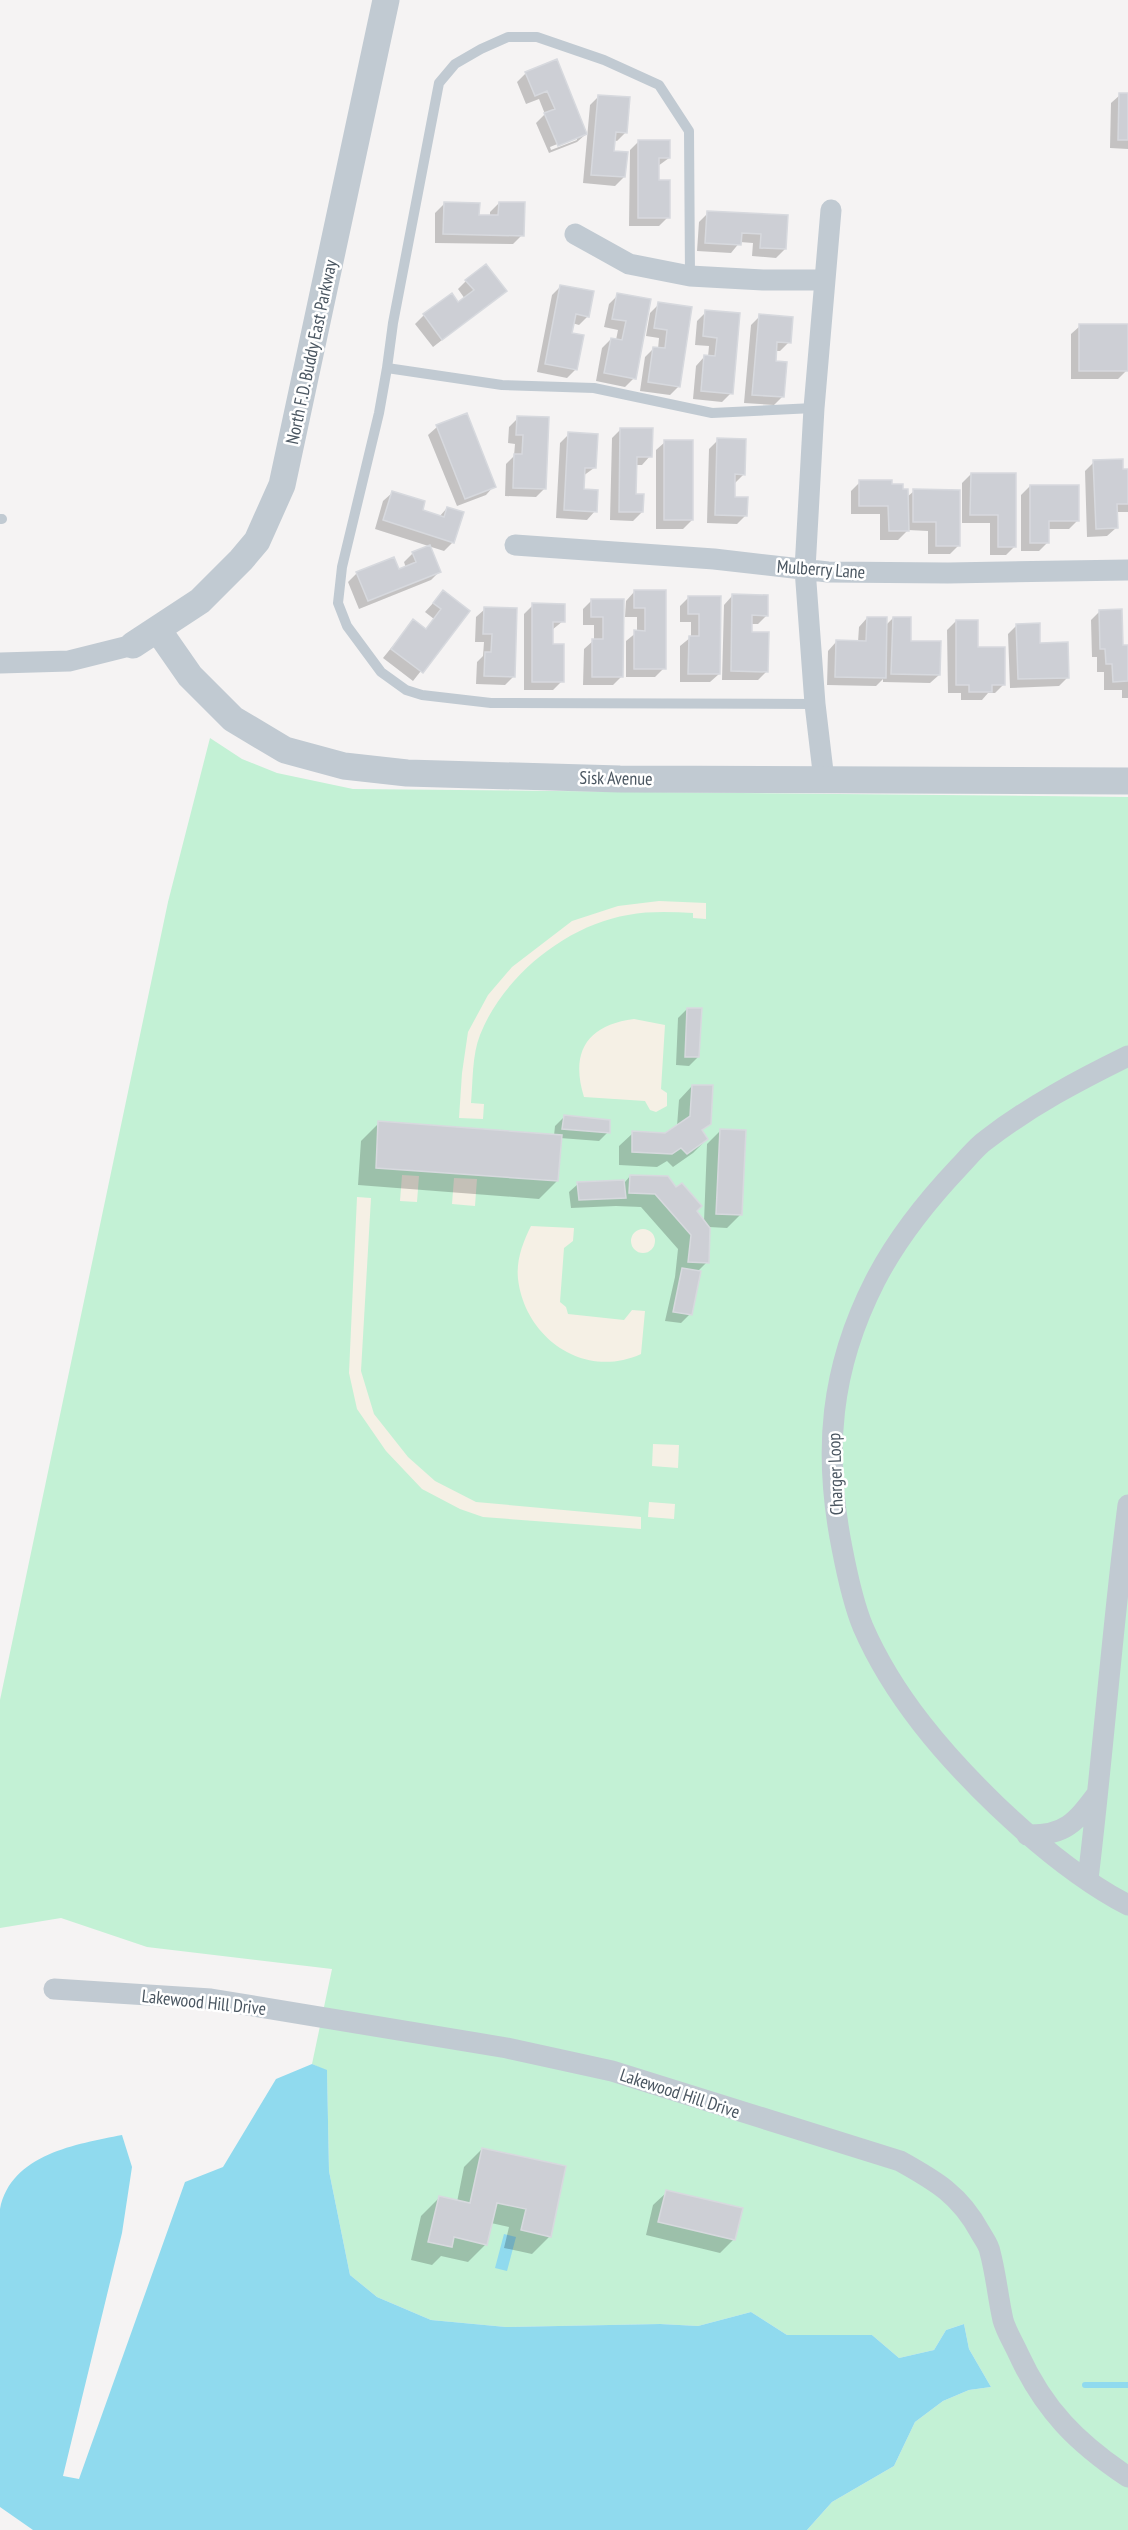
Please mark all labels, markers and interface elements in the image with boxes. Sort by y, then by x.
street label: North F.D. Buddy East Parkway [280,257,342,446]
street label: Mulberry Lane [776,554,866,584]
street label: Sisk Avenue [579,766,653,790]
street label: Charger Loop [822,1432,848,1516]
street label: Lakewood Hill Drive [141,1984,267,2020]
street label: Lakewood Hill Drive [617,2063,743,2123]

